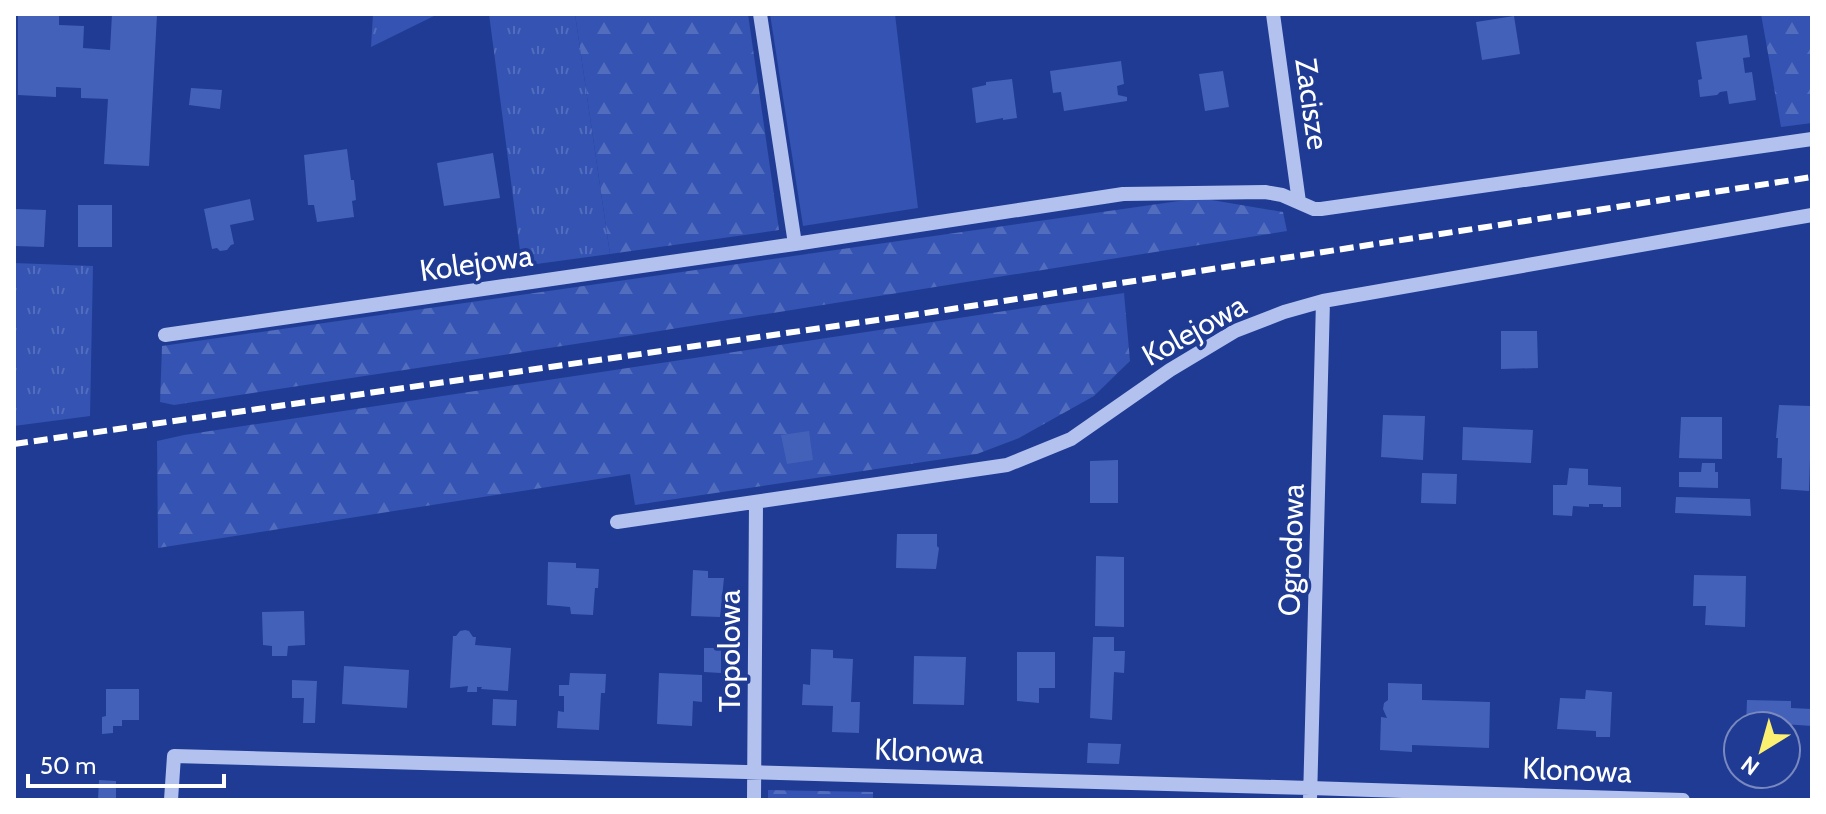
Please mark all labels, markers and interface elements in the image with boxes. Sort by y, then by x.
street label: Zacisze [1287,56,1337,152]
street label: Kolejowa [417,237,535,289]
street label: Kolejowa [1135,286,1253,374]
street label: Ogrodowa [1270,483,1312,617]
street label: Topolowa [711,589,748,712]
north arrow [1722,710,1802,790]
street label: Klonowa [874,731,985,771]
scale bar [28,738,224,788]
street label: Klonowa [1522,750,1633,790]
text: N [1736,750,1765,781]
text: 50 m [40,751,96,780]

